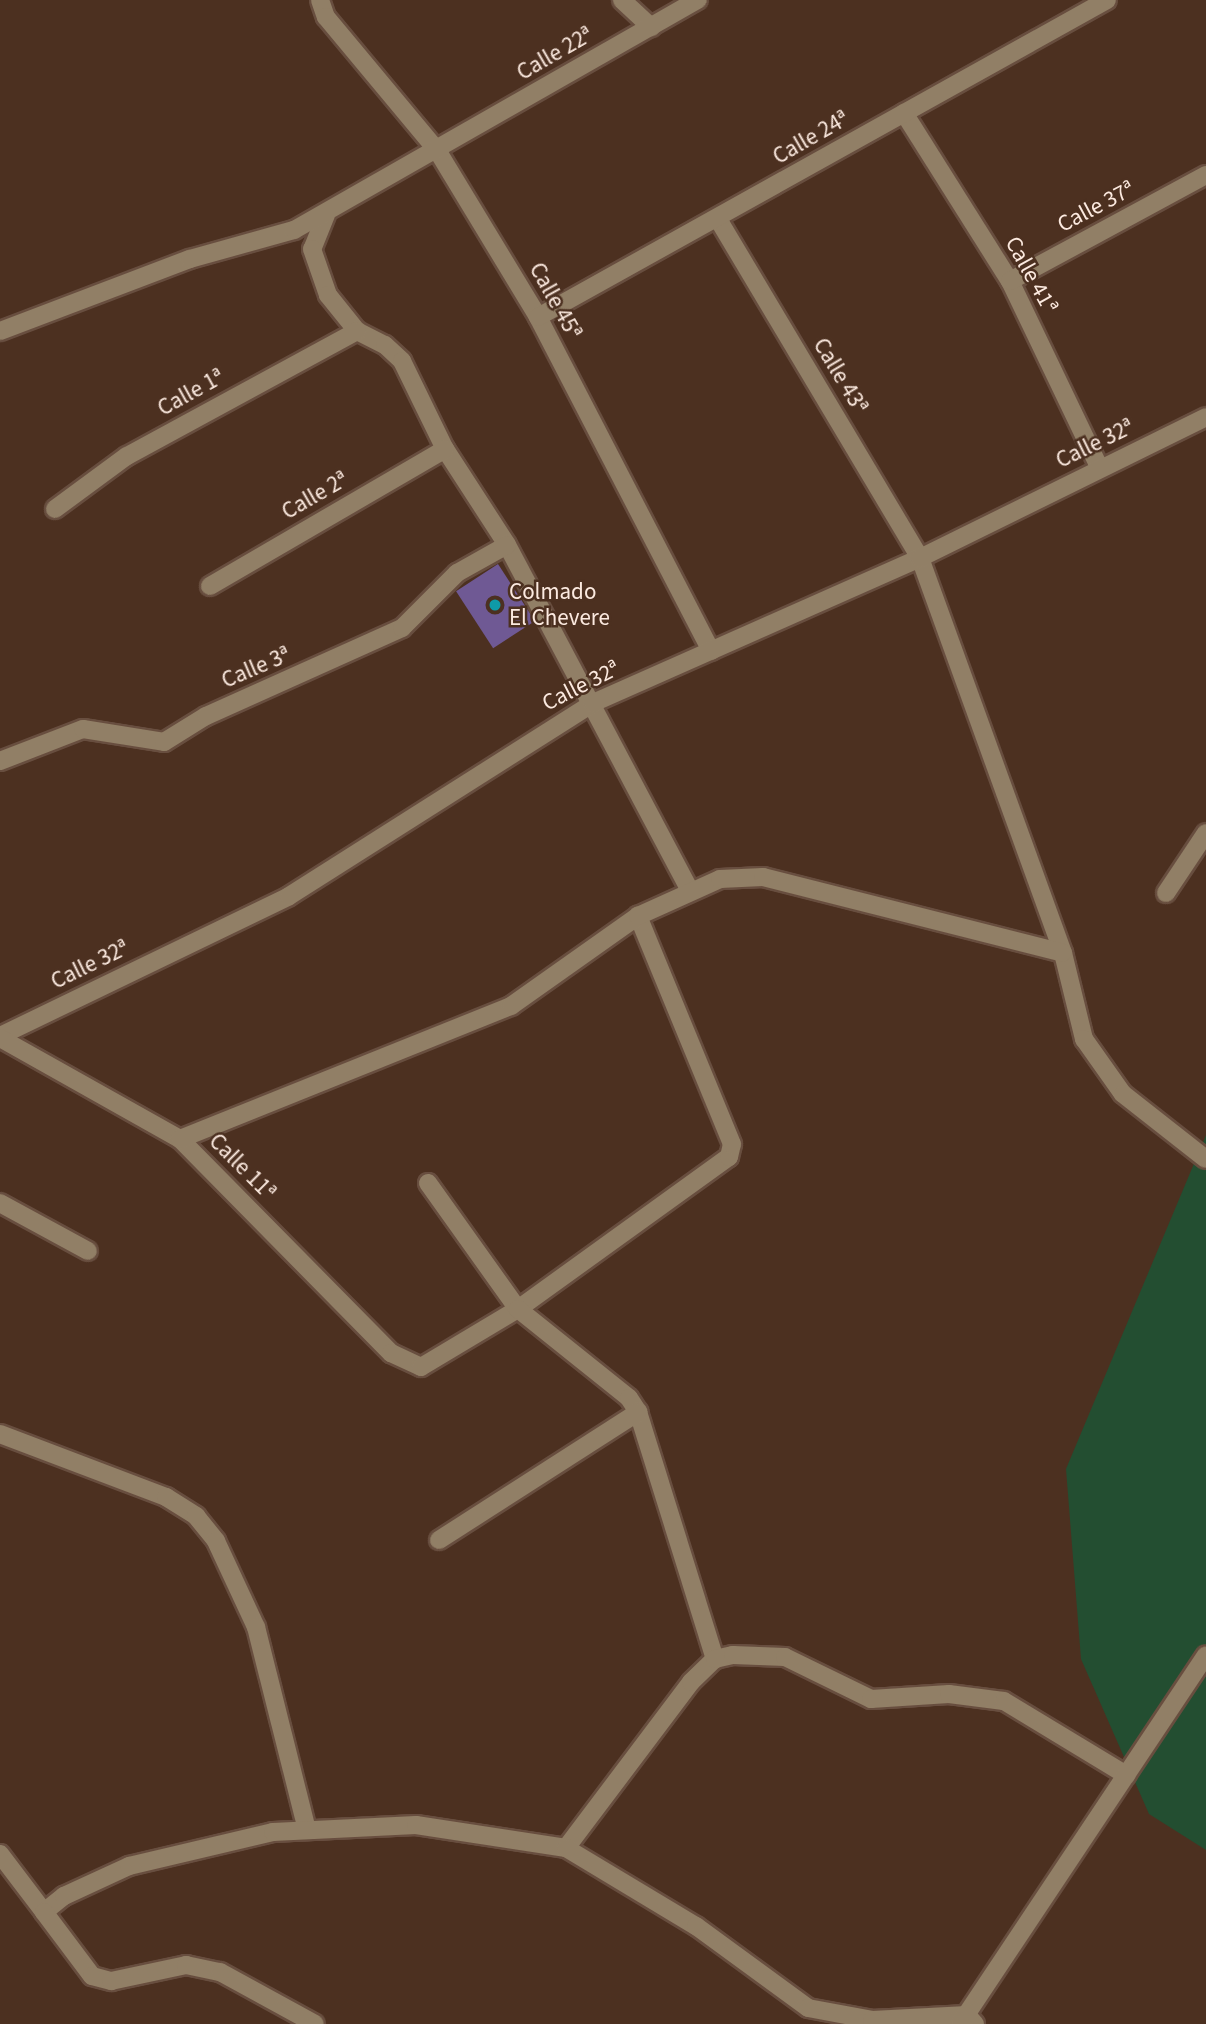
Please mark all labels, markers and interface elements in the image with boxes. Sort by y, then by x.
street label: Calle 22ª [512,21,598,87]
street label: Calle 24ª [768,105,854,171]
street label: Calle 37ª [1053,175,1139,239]
street label: Calle 41ª [999,232,1063,318]
street label: Calle 45ª [523,258,587,344]
street label: Calle 43ª [807,333,873,419]
street label: Calle 1ª [153,364,229,422]
street label: Calle 32ª [1052,413,1138,475]
street label: Calle 2ª [277,466,353,526]
place label: Colmado El Chevere [509,578,610,632]
marker: Colmado El Chevere [487,597,503,613]
street label: Calle 3ª [218,641,294,695]
street label: Calle 32ª [538,655,624,717]
street label: Calle 32ª [47,934,133,996]
street label: Calle 11ª [203,1128,281,1206]

